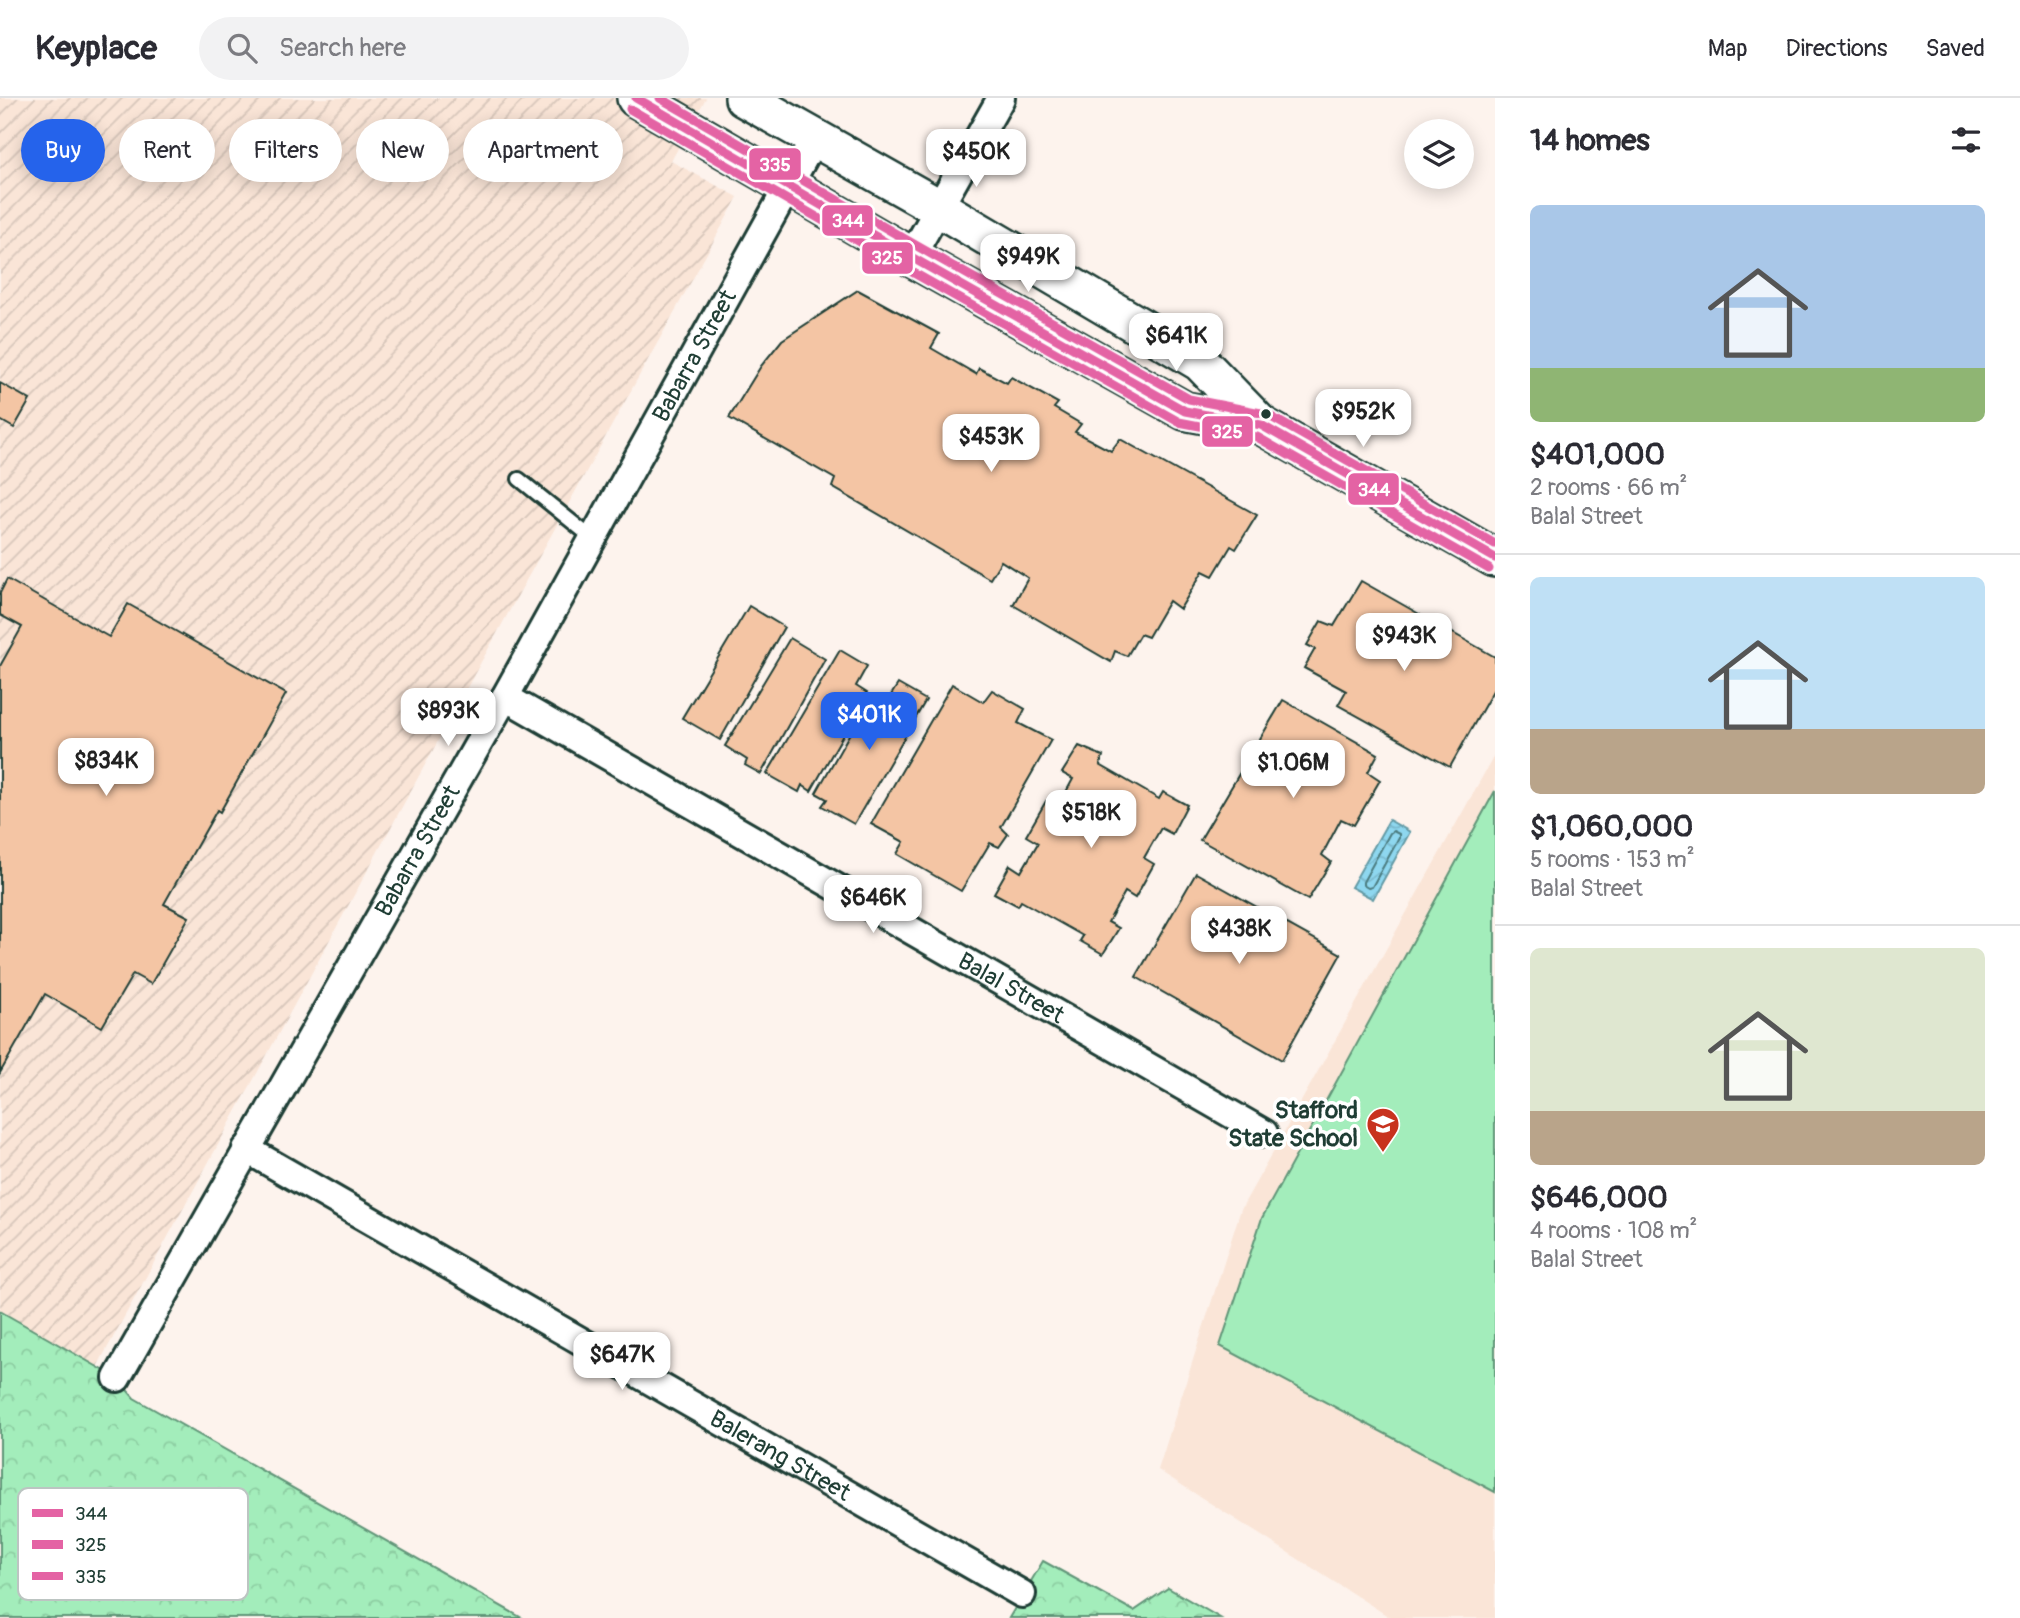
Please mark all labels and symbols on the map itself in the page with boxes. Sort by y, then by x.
pin: $450K [927,130,1025,189]
line badge: 335 [748,147,802,181]
text: 335 [759,153,791,177]
line badge: 344 [821,204,874,237]
text: 344 [832,209,864,233]
pin: $949K [979,234,1077,294]
line badge: 325 [861,241,914,275]
text: 325 [871,246,903,270]
street label: Babarra Street [646,284,743,427]
pin: $641K [1127,314,1225,373]
pin: $952K [1314,390,1412,449]
unlabelled marker [1259,407,1273,421]
pin: $453K [942,414,1040,474]
line badge: 325 [1201,415,1254,448]
text: 325 [1211,420,1243,444]
line badge: 344 [1347,472,1400,506]
text: 344 [1358,478,1390,502]
pin: $943K [1355,614,1453,673]
pin: $893K [399,688,497,748]
pin: $401K [820,692,918,752]
pin: $834K [57,738,155,798]
pin: $1.06M [1236,740,1350,800]
street label: Babarra Street [369,780,466,921]
pin: $518K [1042,790,1140,850]
pin: $646K [824,876,922,935]
pin: $438K [1190,906,1288,966]
street label: Balal Street [953,946,1070,1030]
place label: Stafford State School [1228,1096,1358,1153]
school or university icon: Stafford State School [1364,1105,1402,1154]
pin: $647K [573,1332,671,1392]
street label: Balerang Street [705,1404,856,1507]
legend [18,1488,248,1600]
text: 344 [75,1502,108,1526]
text: 325 [75,1533,107,1557]
text: 335 [75,1565,107,1589]

